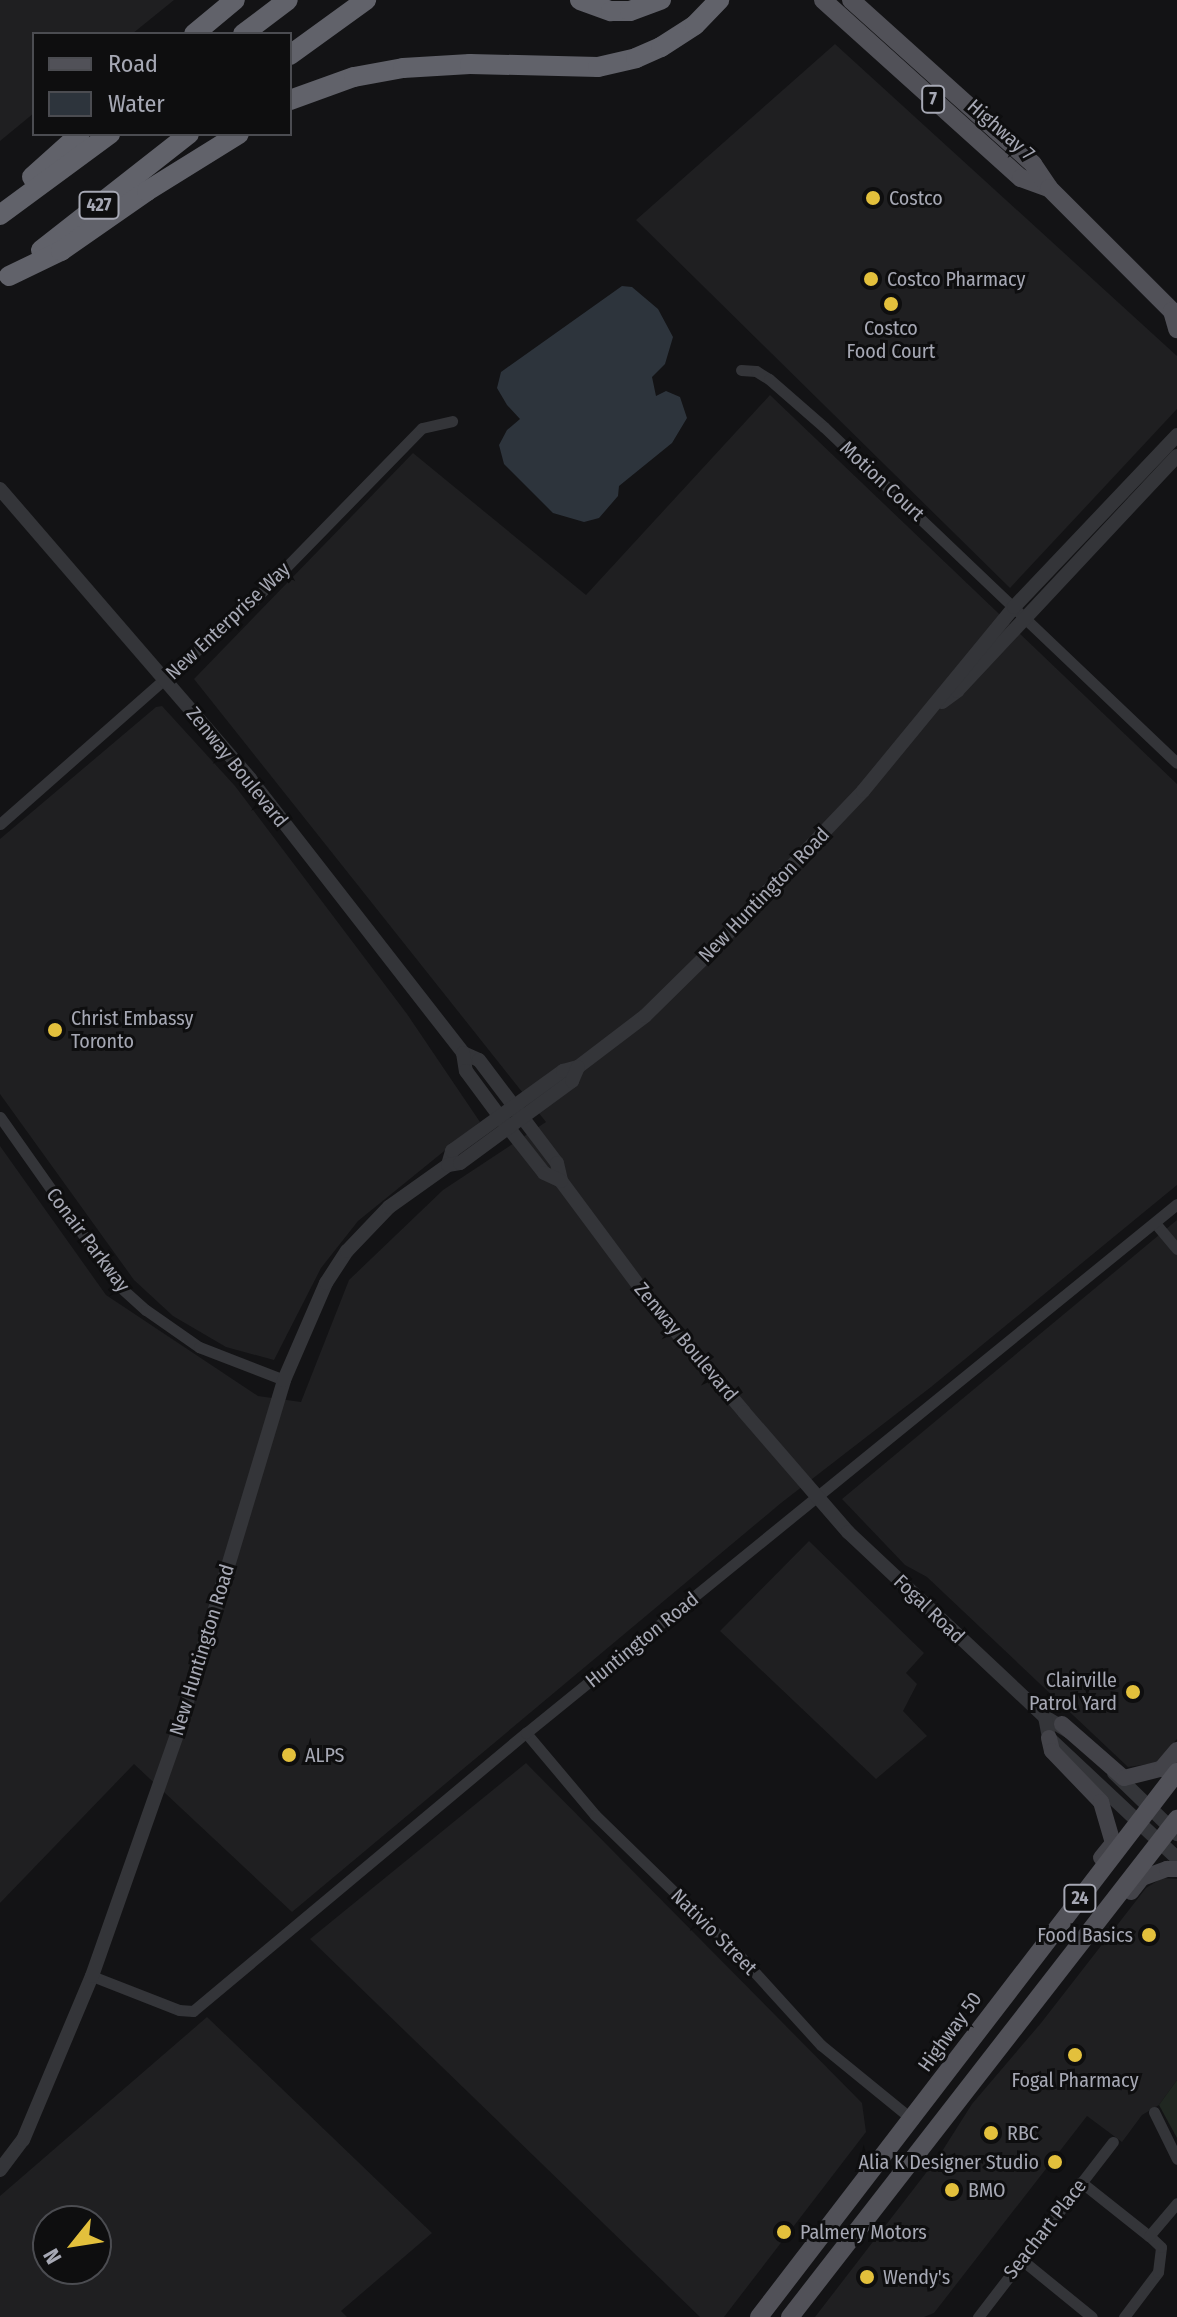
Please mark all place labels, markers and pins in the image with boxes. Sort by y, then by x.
place label: Costco [889,186,943,210]
marker: Costco [864,189,882,207]
place label: Costco Pharmacy [887,267,1025,291]
marker: Costco Pharmacy [862,270,880,288]
marker: Costco Food Court [882,295,900,313]
place label: Costco Food Court [847,316,935,363]
place label: Christ Embassy Toronto [71,1006,193,1053]
marker: Christ Embassy Toronto [46,1021,64,1039]
place label: Clairville Patrol Yard [1029,1668,1117,1715]
marker: Clairville Patrol Yard [1124,1683,1142,1701]
place label: ALPS [305,1743,344,1767]
marker: ALPS [280,1746,298,1764]
place label: Food Basics [1037,1923,1133,1947]
marker: Food Basics [1140,1926,1158,1944]
marker: Fogal Pharmacy [1066,2046,1084,2064]
place label: Fogal Pharmacy [1011,2068,1139,2092]
place label: RBC [1007,2121,1039,2145]
marker: RBC [982,2124,1000,2142]
place label: Alia K Designer Studio [859,2150,1039,2174]
marker: Alia K Designer Studio [1046,2153,1064,2171]
place label: BMO [968,2178,1006,2202]
marker: BMO [943,2181,961,2199]
place label: Palmery Motors [800,2220,927,2244]
marker: Palmery Motors [775,2223,793,2241]
place label: Wendy's [883,2265,950,2289]
marker: Wendy's [858,2268,876,2286]

